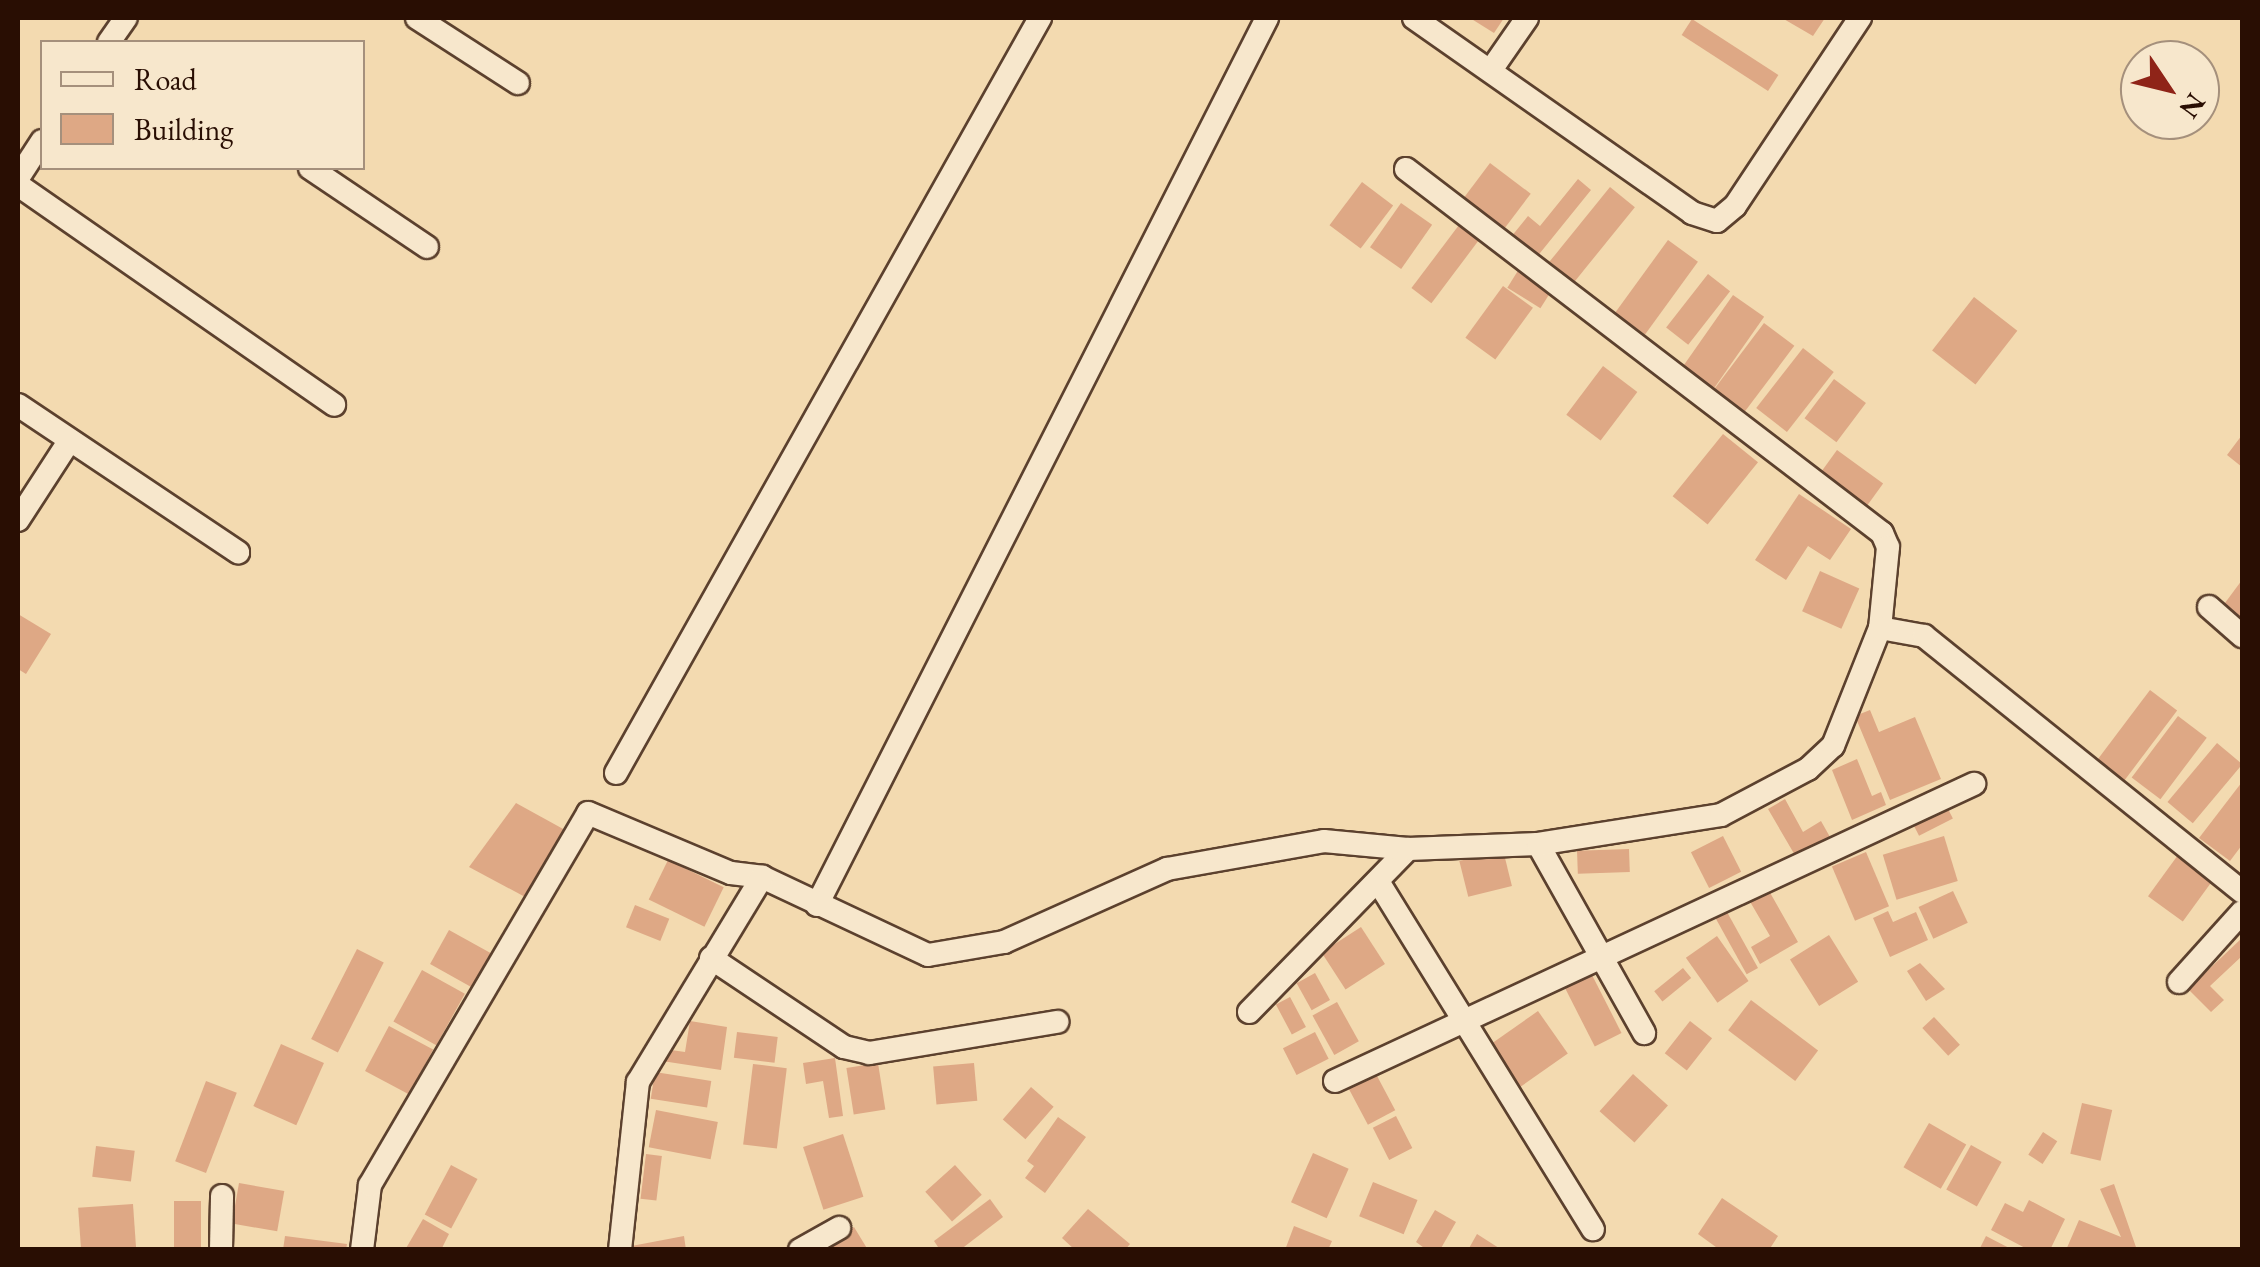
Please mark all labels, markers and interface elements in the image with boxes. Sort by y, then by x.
legend [40,40,365,170]
north arrow [2120,40,2220,140]
text: Road [134,60,197,99]
text: N [2172,86,2214,126]
text: Building [134,110,233,149]

